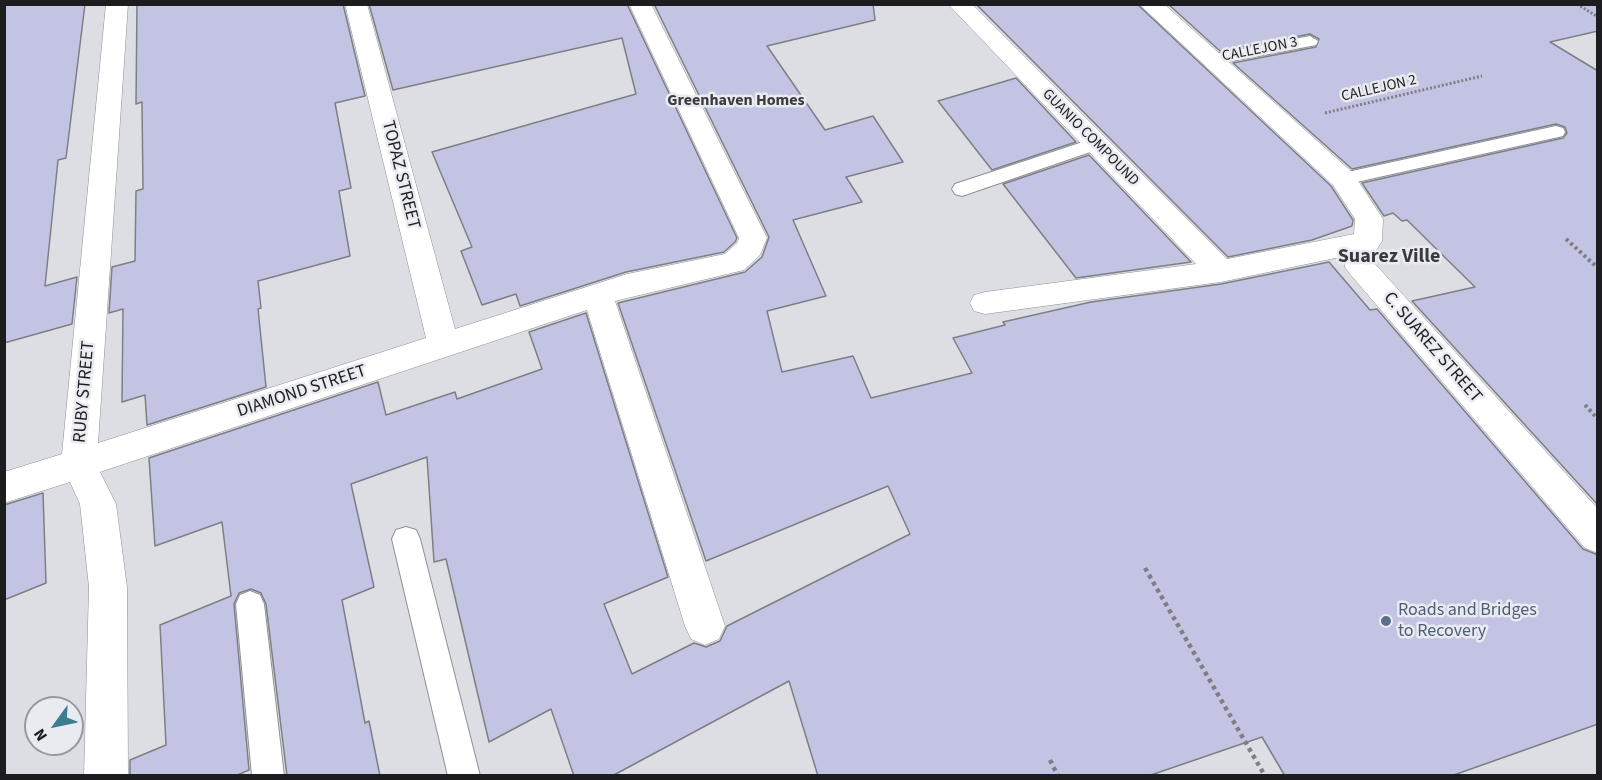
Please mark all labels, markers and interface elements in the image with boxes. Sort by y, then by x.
street label: CALLEJON 3 [1221,34,1299,66]
street label: CALLEJON 2 [1340,72,1418,106]
street label: GUANIO COMPOUND [1038,86,1142,190]
district label: Greenhaven Homes [667,91,805,111]
street label: TOPAZ STREET [376,118,424,232]
district label: Suarez Ville [1338,246,1440,270]
street label: C. SUAREZ STREET [1378,288,1486,408]
street label: RUBY STREET [70,340,100,444]
street label: DIAMOND STREET [235,361,369,423]
place label: Roads and Bridges to Recovery [1398,600,1537,642]
marker: Roads and Bridges to Recovery [1379,614,1393,628]
north arrow [24,696,84,756]
text: N [28,724,53,745]

